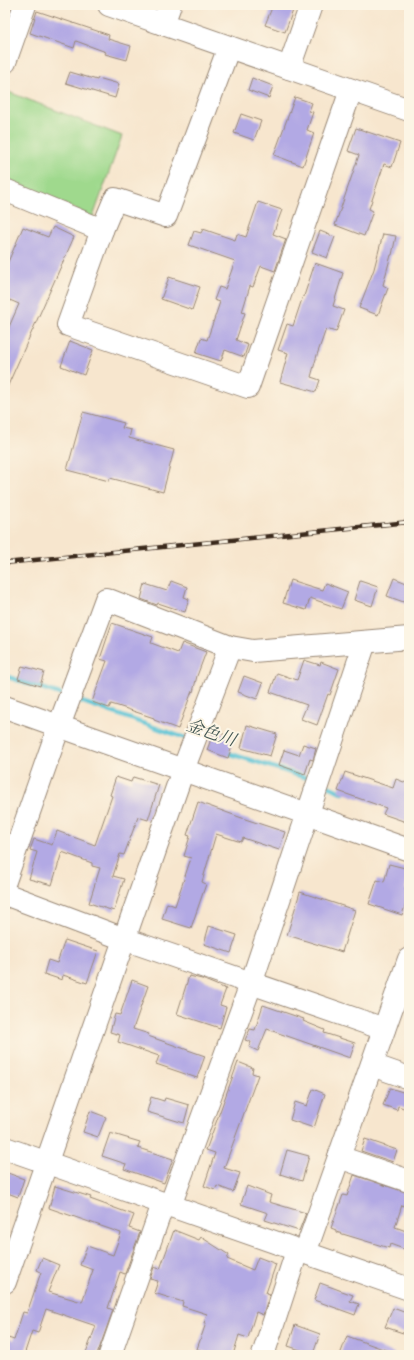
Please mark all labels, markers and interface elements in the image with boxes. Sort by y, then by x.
water label: 金色川 [183,714,241,752]

